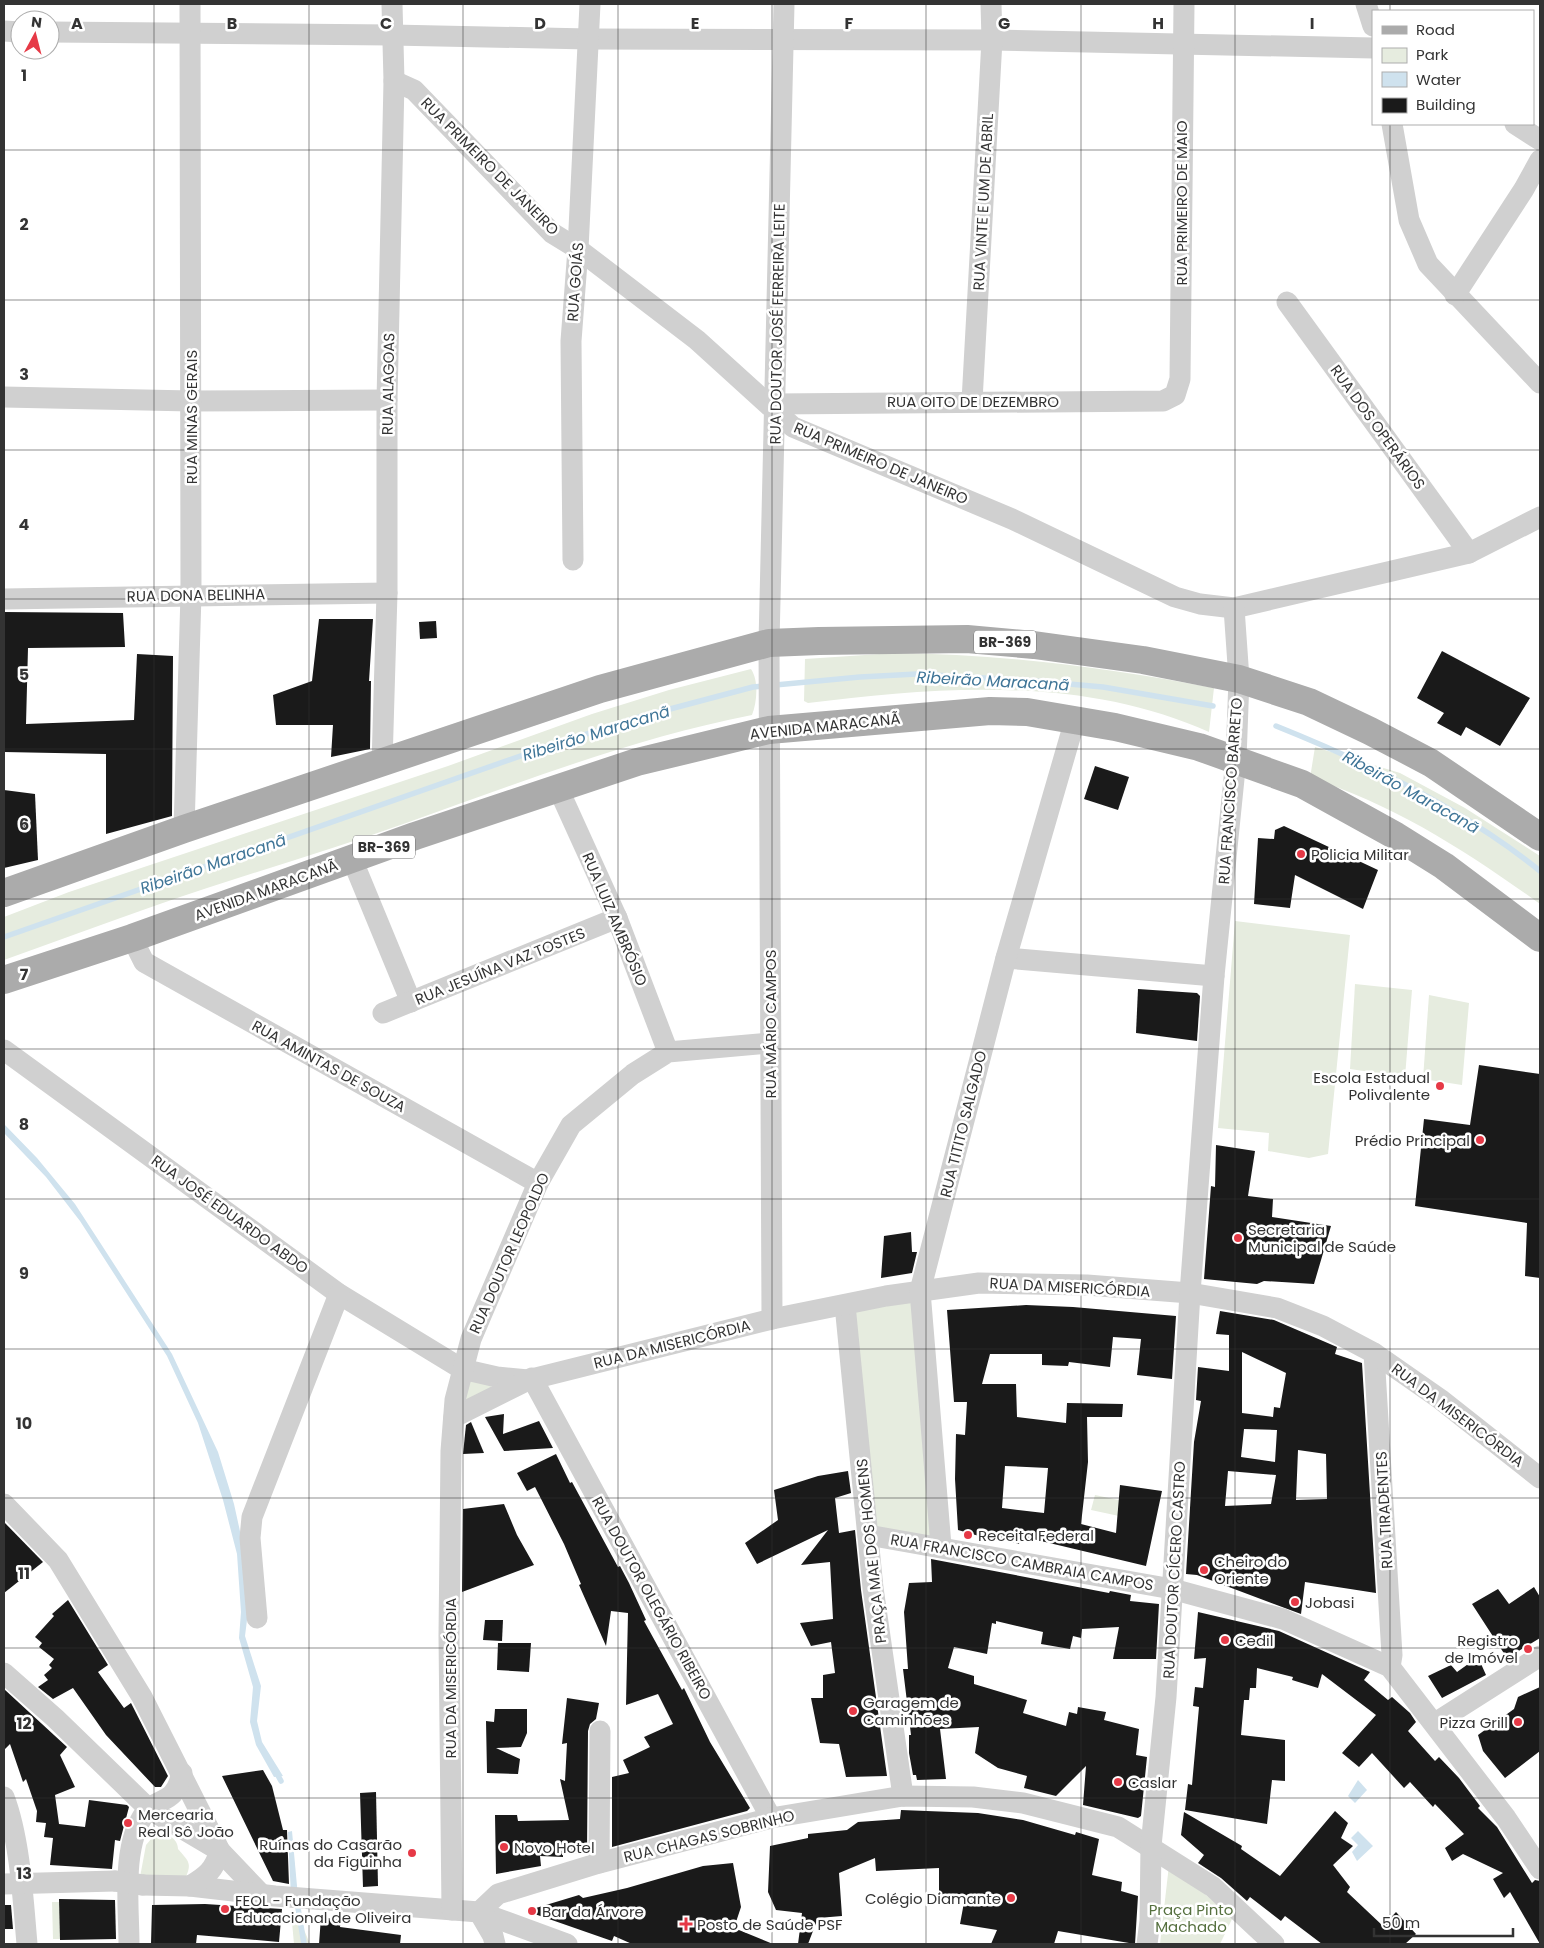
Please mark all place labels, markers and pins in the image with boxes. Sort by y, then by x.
place label: Policia Militar [1311,844,1409,865]
marker: Policia Militar [1295,848,1307,860]
place label: Escola Estadual Polivalente [1313,1067,1430,1105]
marker: Escola Estadual Polivalente [1434,1080,1446,1092]
place label: Prédio Principal [1355,1130,1470,1151]
marker: Prédio Principal [1474,1134,1486,1146]
place label: Secretaria Municipal de Saúde [1248,1219,1396,1257]
marker: Secretaria Municipal de Saúde [1232,1232,1244,1244]
place label: Receita Federal [978,1525,1094,1546]
marker: Receita Federal [962,1529,974,1541]
place label: Cheiro do Oriente [1214,1551,1287,1589]
marker: Cheiro do Oriente [1198,1564,1210,1576]
place label: Jobasi [1305,1592,1354,1613]
marker: Jobasi [1289,1596,1301,1608]
place label: Cedil [1235,1630,1273,1651]
place label: Registro de Imóvel [1444,1630,1518,1668]
marker: Cedil [1219,1634,1231,1646]
marker: Registro de Imóvel [1522,1643,1534,1655]
place label: Garagem de Caminhões [863,1692,959,1730]
marker: Garagem de Caminhões [847,1705,859,1717]
place label: Pizza Grill [1439,1712,1508,1733]
marker: Pizza Grill [1512,1716,1524,1728]
place label: Caslar [1128,1772,1177,1793]
marker: Caslar [1112,1776,1124,1788]
place label: Mercearia Real Sô João [138,1804,234,1842]
marker: Mercearia Real Sô João [122,1817,134,1829]
place label: Ruínas do Casarão da Figuinha [259,1834,402,1872]
place label: Novo Hotel [514,1837,595,1858]
marker: Novo Hotel [498,1841,510,1853]
marker: Ruínas do Casarão da Figuinha [406,1847,418,1859]
place label: Colégio Diamante [865,1888,1001,1909]
place label: FEOL - Fundação Educacional de Oliveira [235,1890,411,1928]
marker: Colégio Diamante [1005,1892,1017,1904]
place label: Bar da Árvore [542,1901,644,1922]
marker: FEOL - Fundação Educacional de Oliveira [219,1903,231,1915]
marker: Bar da Árvore [526,1905,538,1917]
place label: Posto de Saúde PSF [697,1914,843,1935]
marker: Posto de Saúde PSF [679,1917,693,1931]

